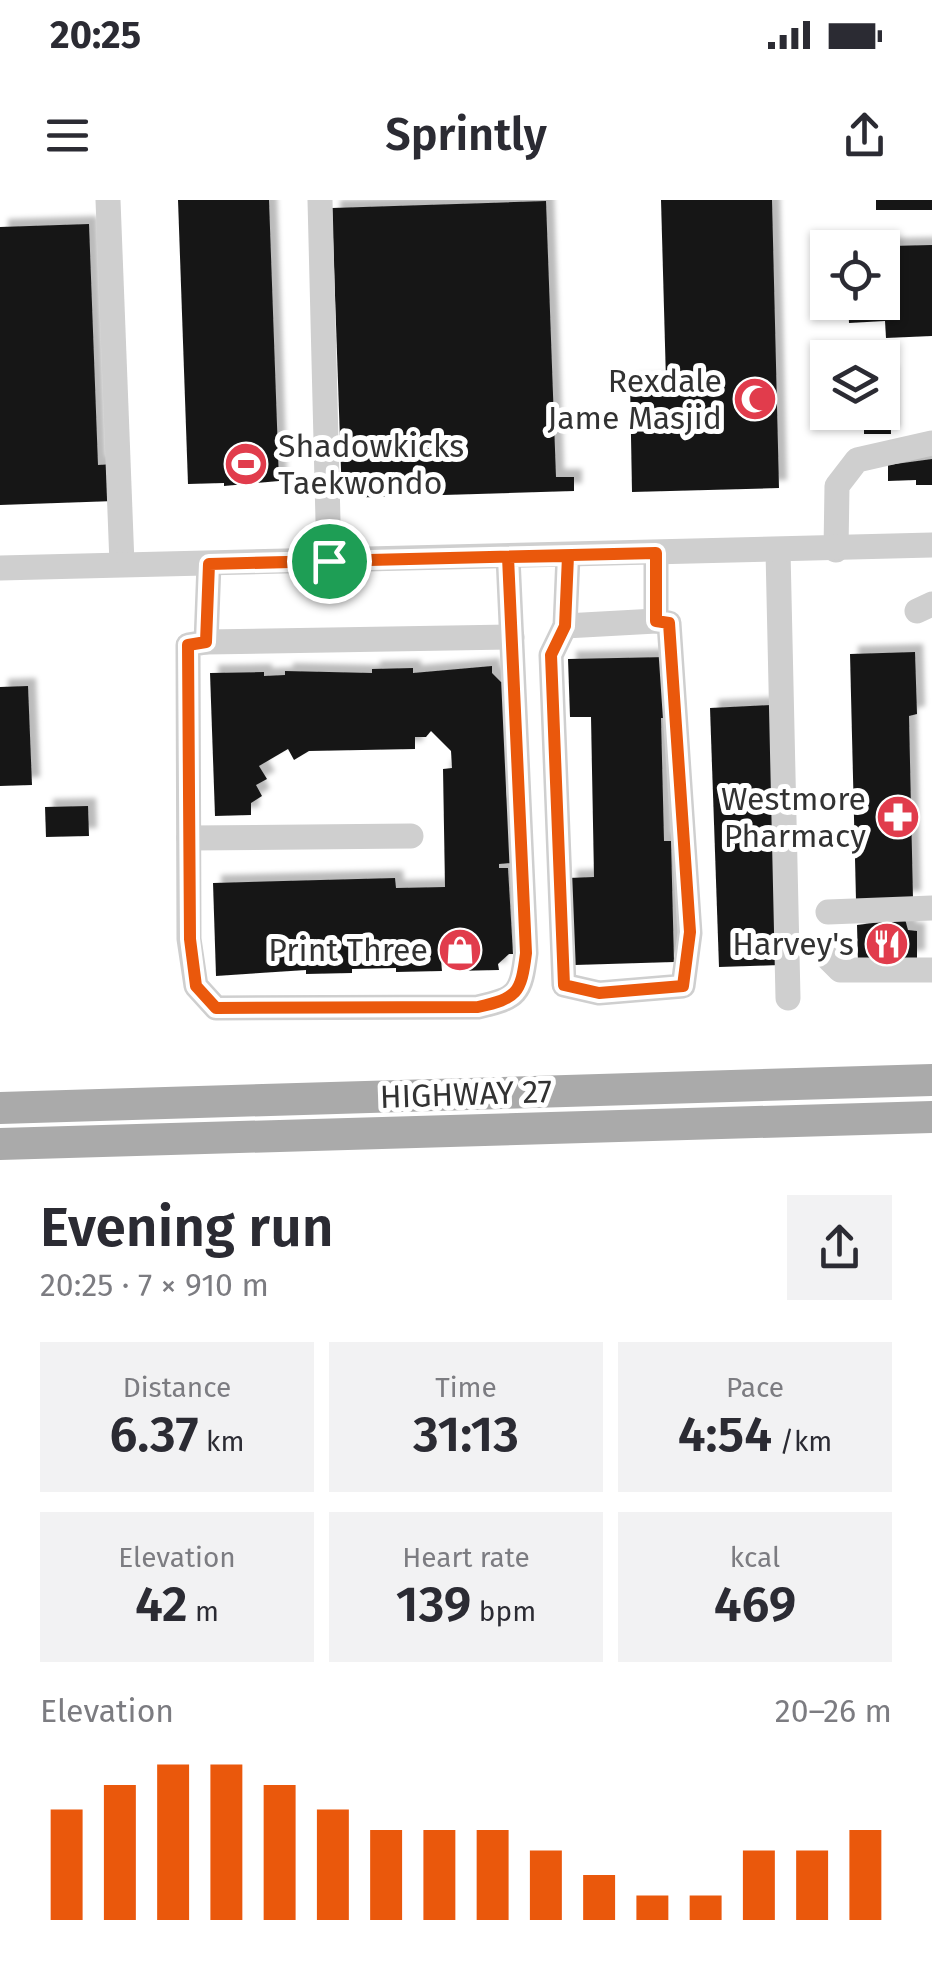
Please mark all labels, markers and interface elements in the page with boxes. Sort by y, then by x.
text: 20:25 [50,12,141,58]
icon: menu [40,108,95,163]
text: Sprintly [385,108,547,162]
icon: share [837,108,892,163]
map controls [810,230,900,430]
button: locate [810,230,900,320]
button: layers [810,340,900,430]
place label: Rexdale Jame Masjid [547,362,722,437]
mosque icon: Rexdale Jame Masjid [732,376,778,422]
place label: Shadowkicks Taekwondo [278,427,464,502]
sports icon: Shadowkicks Taekwondo [223,441,269,487]
pin [287,519,372,604]
icon: arrive [302,534,357,589]
place label: Westmore Pharmacy [721,780,866,855]
pharmacy icon: Westmore Pharmacy [875,794,921,840]
restaurant icon: Harvey's [864,921,910,967]
place label: Harvey's [732,925,854,963]
shop icon: Print Three [437,927,483,973]
place label: Print Three [268,931,428,969]
street label: HIGHWAY 27 [379,1072,553,1116]
text: Evening run [40,1195,334,1261]
button: share [787,1195,892,1300]
text: 20:25 · 7 × 910 m [40,1266,269,1304]
text: Distance [123,1371,231,1404]
text: Time [435,1371,497,1404]
text: Pace [726,1371,784,1404]
text: 6.37 [110,1404,199,1464]
text: 31:13 [413,1404,519,1464]
text: 4:54 [678,1404,772,1464]
text: km [199,1425,244,1458]
text: /km [772,1425,832,1458]
text: Elevation [118,1541,236,1574]
text: Heart rate [402,1541,530,1574]
text: kcal [730,1541,780,1574]
text: 42 [135,1574,188,1634]
text: 139 [396,1574,471,1634]
text: 469 [714,1574,796,1634]
text: m [188,1595,219,1628]
text: bpm [471,1595,536,1628]
text: Elevation [40,1692,174,1730]
text: 20–26 m [775,1692,892,1730]

